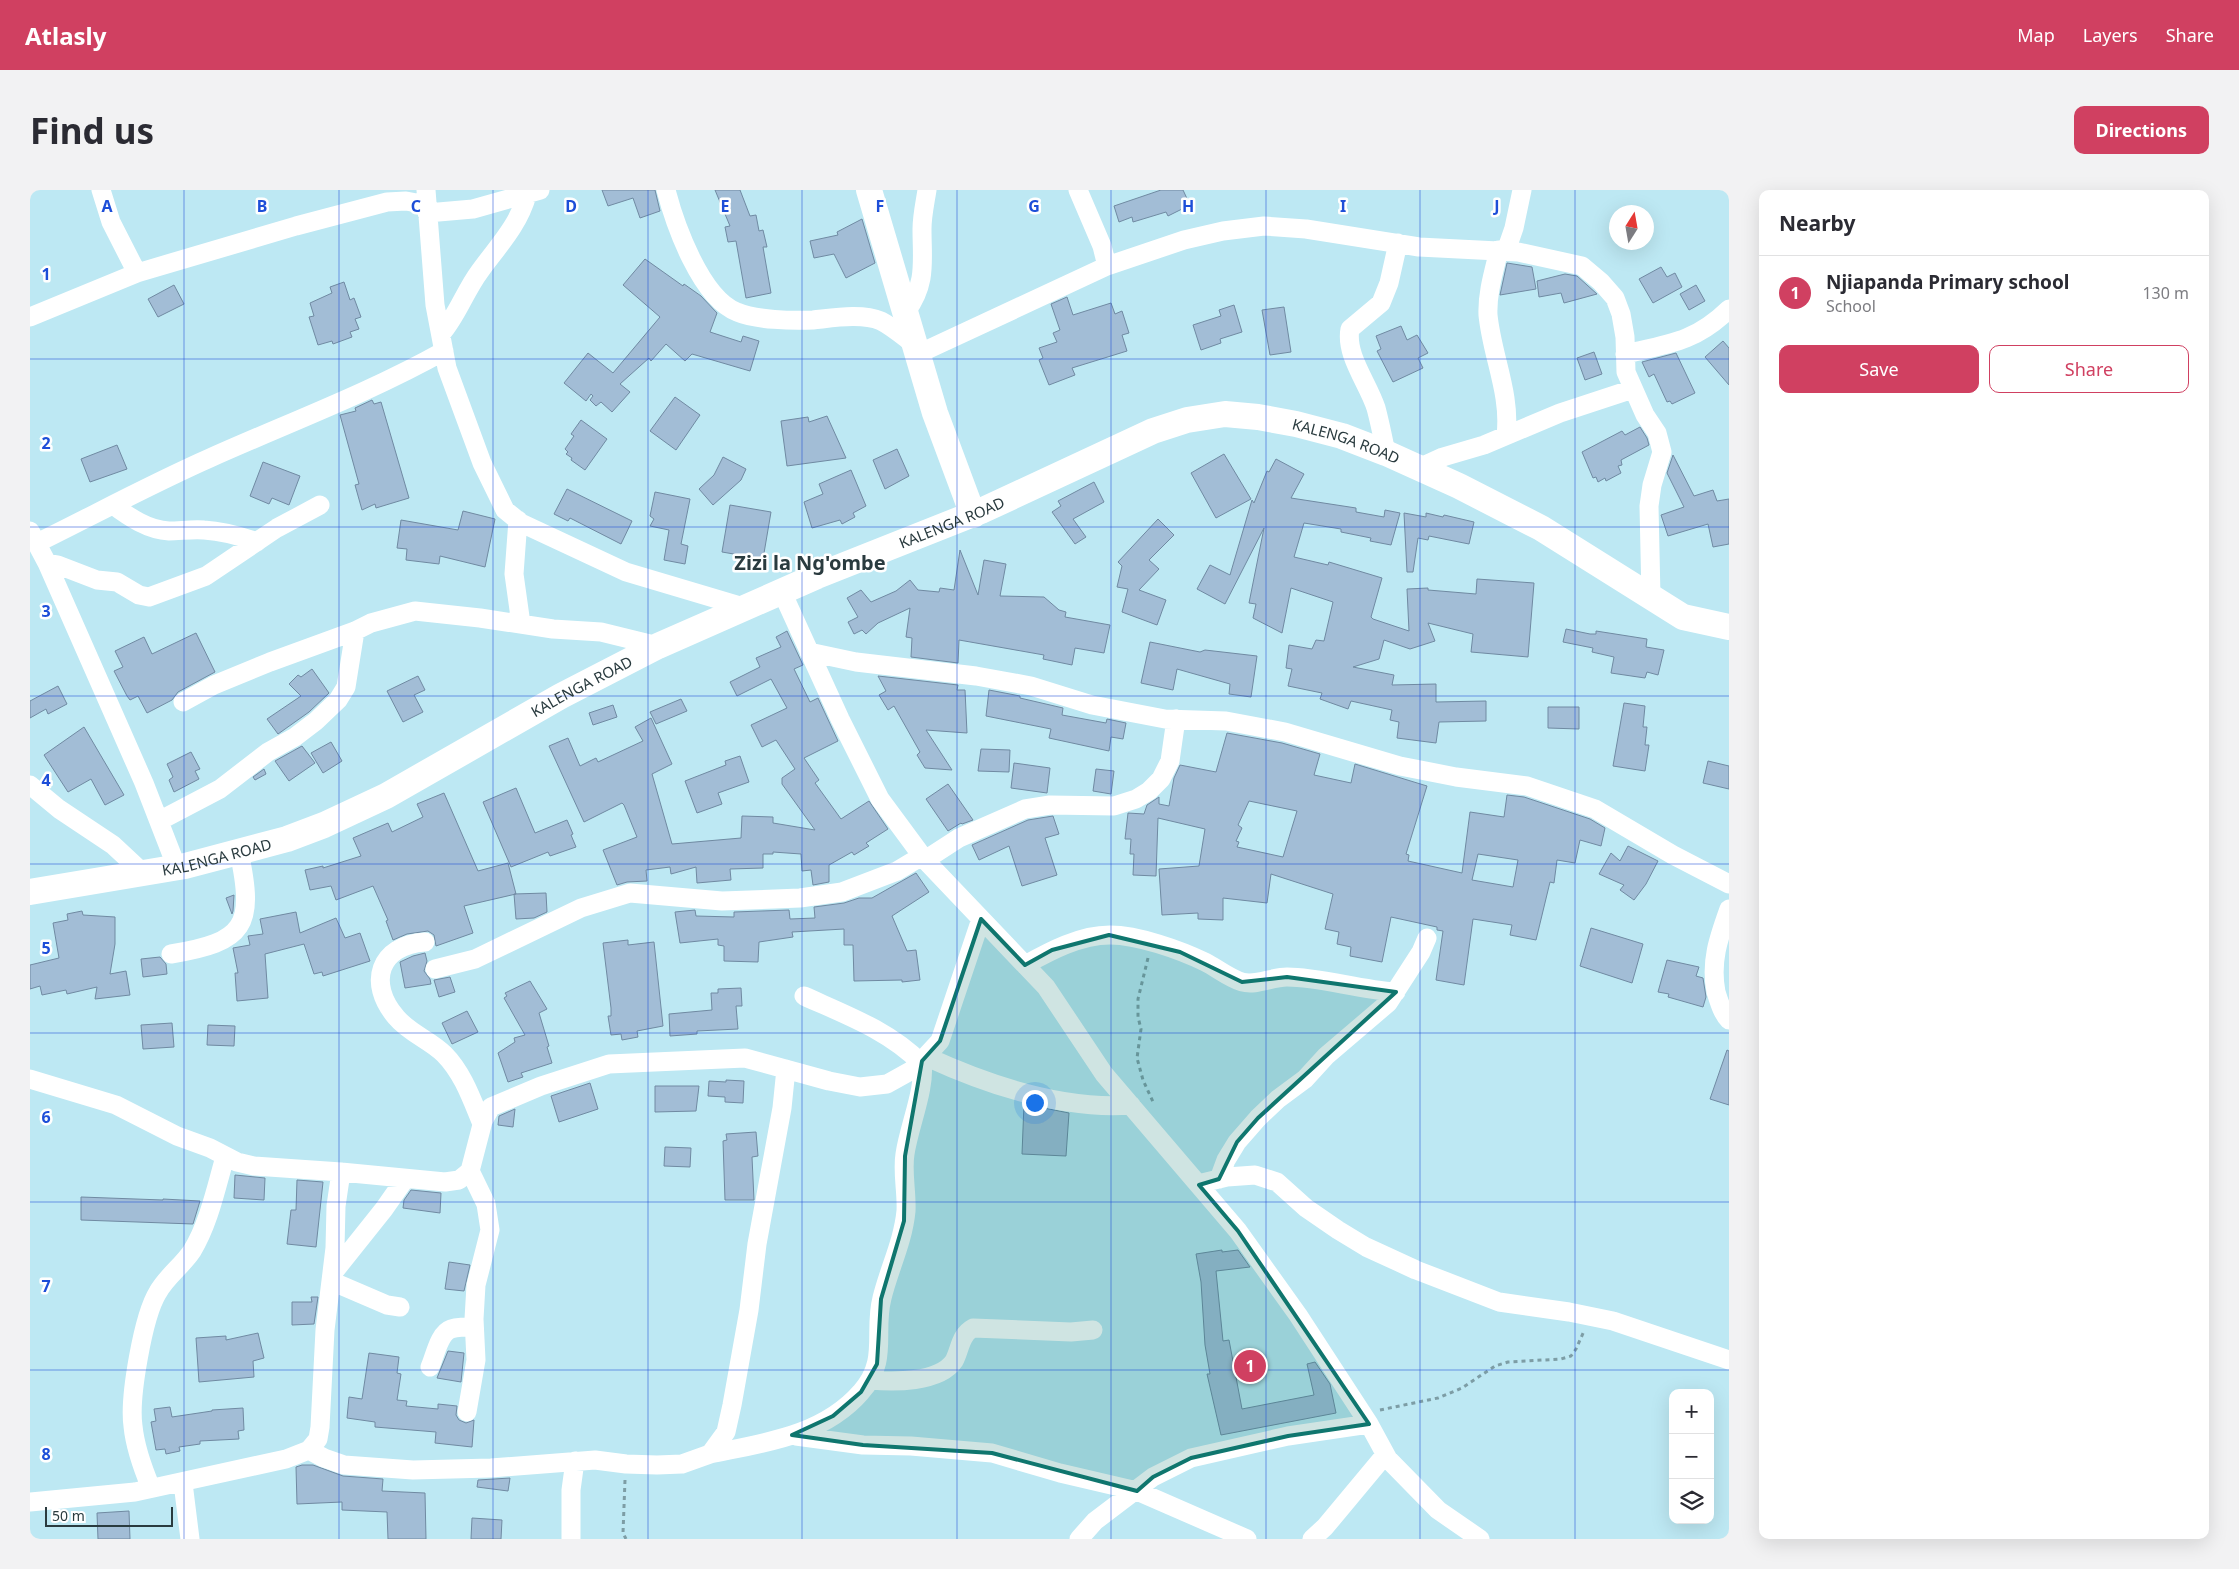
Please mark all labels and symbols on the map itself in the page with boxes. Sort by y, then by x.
text: A [101,195,113,217]
text: B [257,195,267,217]
text: C [411,195,421,217]
text: D [565,195,577,217]
text: E [721,195,730,217]
text: F [876,195,884,217]
text: G [1028,195,1040,217]
text: H [1182,195,1194,217]
text: I [1340,195,1346,217]
text: J [1492,195,1500,217]
north arrow [1609,205,1654,250]
text: 1 [41,263,51,285]
street label: KALENGA ROAD [1290,413,1403,468]
text: 2 [41,432,51,454]
street label: KALENGA ROAD [896,492,1008,553]
district label: Zizi la Ng'ombe [734,549,886,576]
text: 3 [41,600,51,622]
street label: KALENGA ROAD [527,651,636,721]
text: 4 [41,769,51,791]
street label: KALENGA ROAD [160,834,274,880]
text: 5 [41,937,51,959]
your location [1022,1090,1048,1116]
text: 6 [41,1106,51,1128]
text: 7 [41,1275,51,1297]
pin: 1 [1234,1347,1266,1385]
text: 8 [41,1443,51,1465]
scale bar [45,1504,172,1527]

